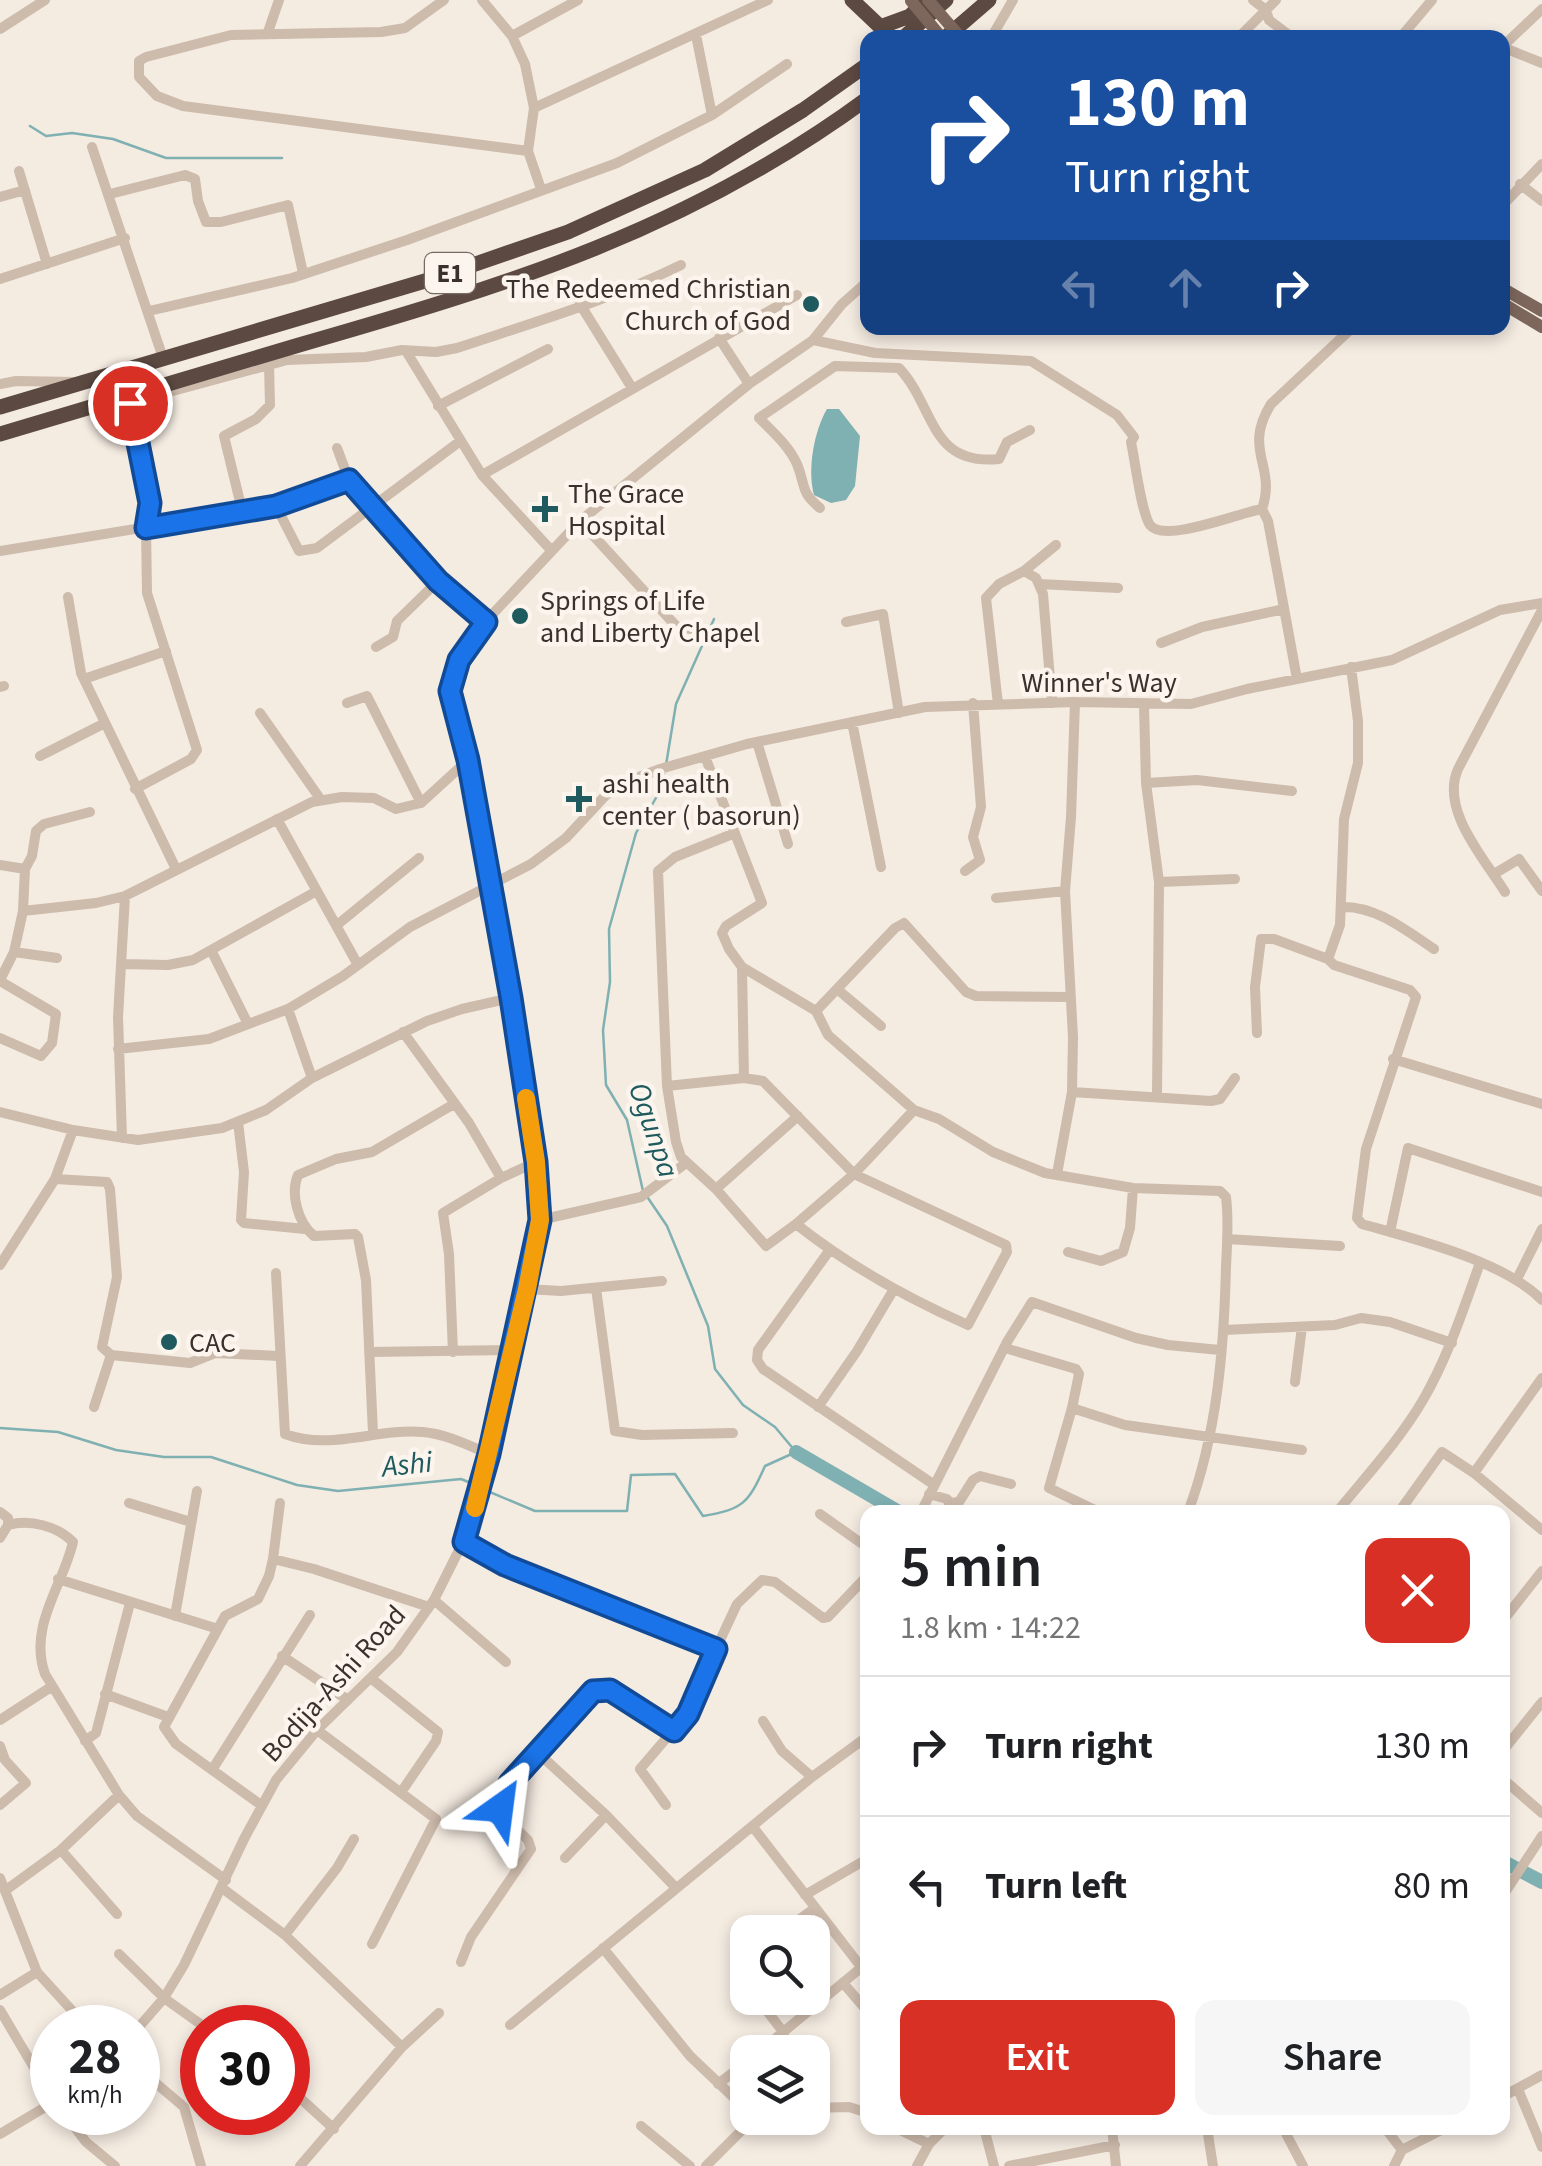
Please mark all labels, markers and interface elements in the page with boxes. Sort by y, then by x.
text: 130 m [1065,53,1250,153]
icon: right [900,70,1030,200]
text: Turn right [1065,146,1250,210]
road number: E1 [425,253,475,293]
icon: left [1053,260,1108,315]
icon: ahead [1158,260,1213,315]
icon: right [1263,260,1318,315]
place label: The Redeemed Christian Church of God [505,269,791,341]
marker: The Redeemed Christian Church of God [800,293,822,315]
pin [88,361,173,446]
icon: arrive [103,376,158,431]
place label: The Grace Hospital [568,474,684,546]
marker: The Grace Hospital [532,496,558,522]
place label: Springs of Life and Liberty Chapel [540,581,760,653]
marker: Springs of Life and Liberty Chapel [509,605,531,627]
street label: Winner's Way [1021,663,1177,703]
place label: ashi health center ( basorun) [602,764,801,836]
marker: ashi health center ( basorun) [566,786,592,812]
water label: Ogunpa [617,1077,690,1184]
place label: CAC [189,1323,236,1363]
marker: CAC [158,1331,180,1353]
water label: Ashi [378,1440,435,1489]
text: 5 min [900,1525,1043,1610]
button: close [1365,1538,1470,1643]
street label: Bodija-Ashi Road [252,1596,415,1771]
text: 1.8 km · 14:22 [900,1605,1081,1651]
icon: right [900,1719,955,1774]
text: Turn right [985,1719,1153,1773]
text: 130 m [1374,1719,1470,1773]
position arrow [448,1756,552,1860]
icon: left [900,1859,955,1914]
text: Turn left [985,1859,1127,1913]
text: 80 m [1393,1859,1470,1913]
map controls [730,1915,830,2135]
button: search [730,1915,830,2015]
button: Exit [900,2000,1175,2115]
button: Share [1195,2000,1470,2115]
speed limit sign: 30 [180,2005,310,2135]
text: 28 [69,2022,121,2093]
button: layers [730,2035,830,2135]
text: km/h [67,2077,123,2113]

